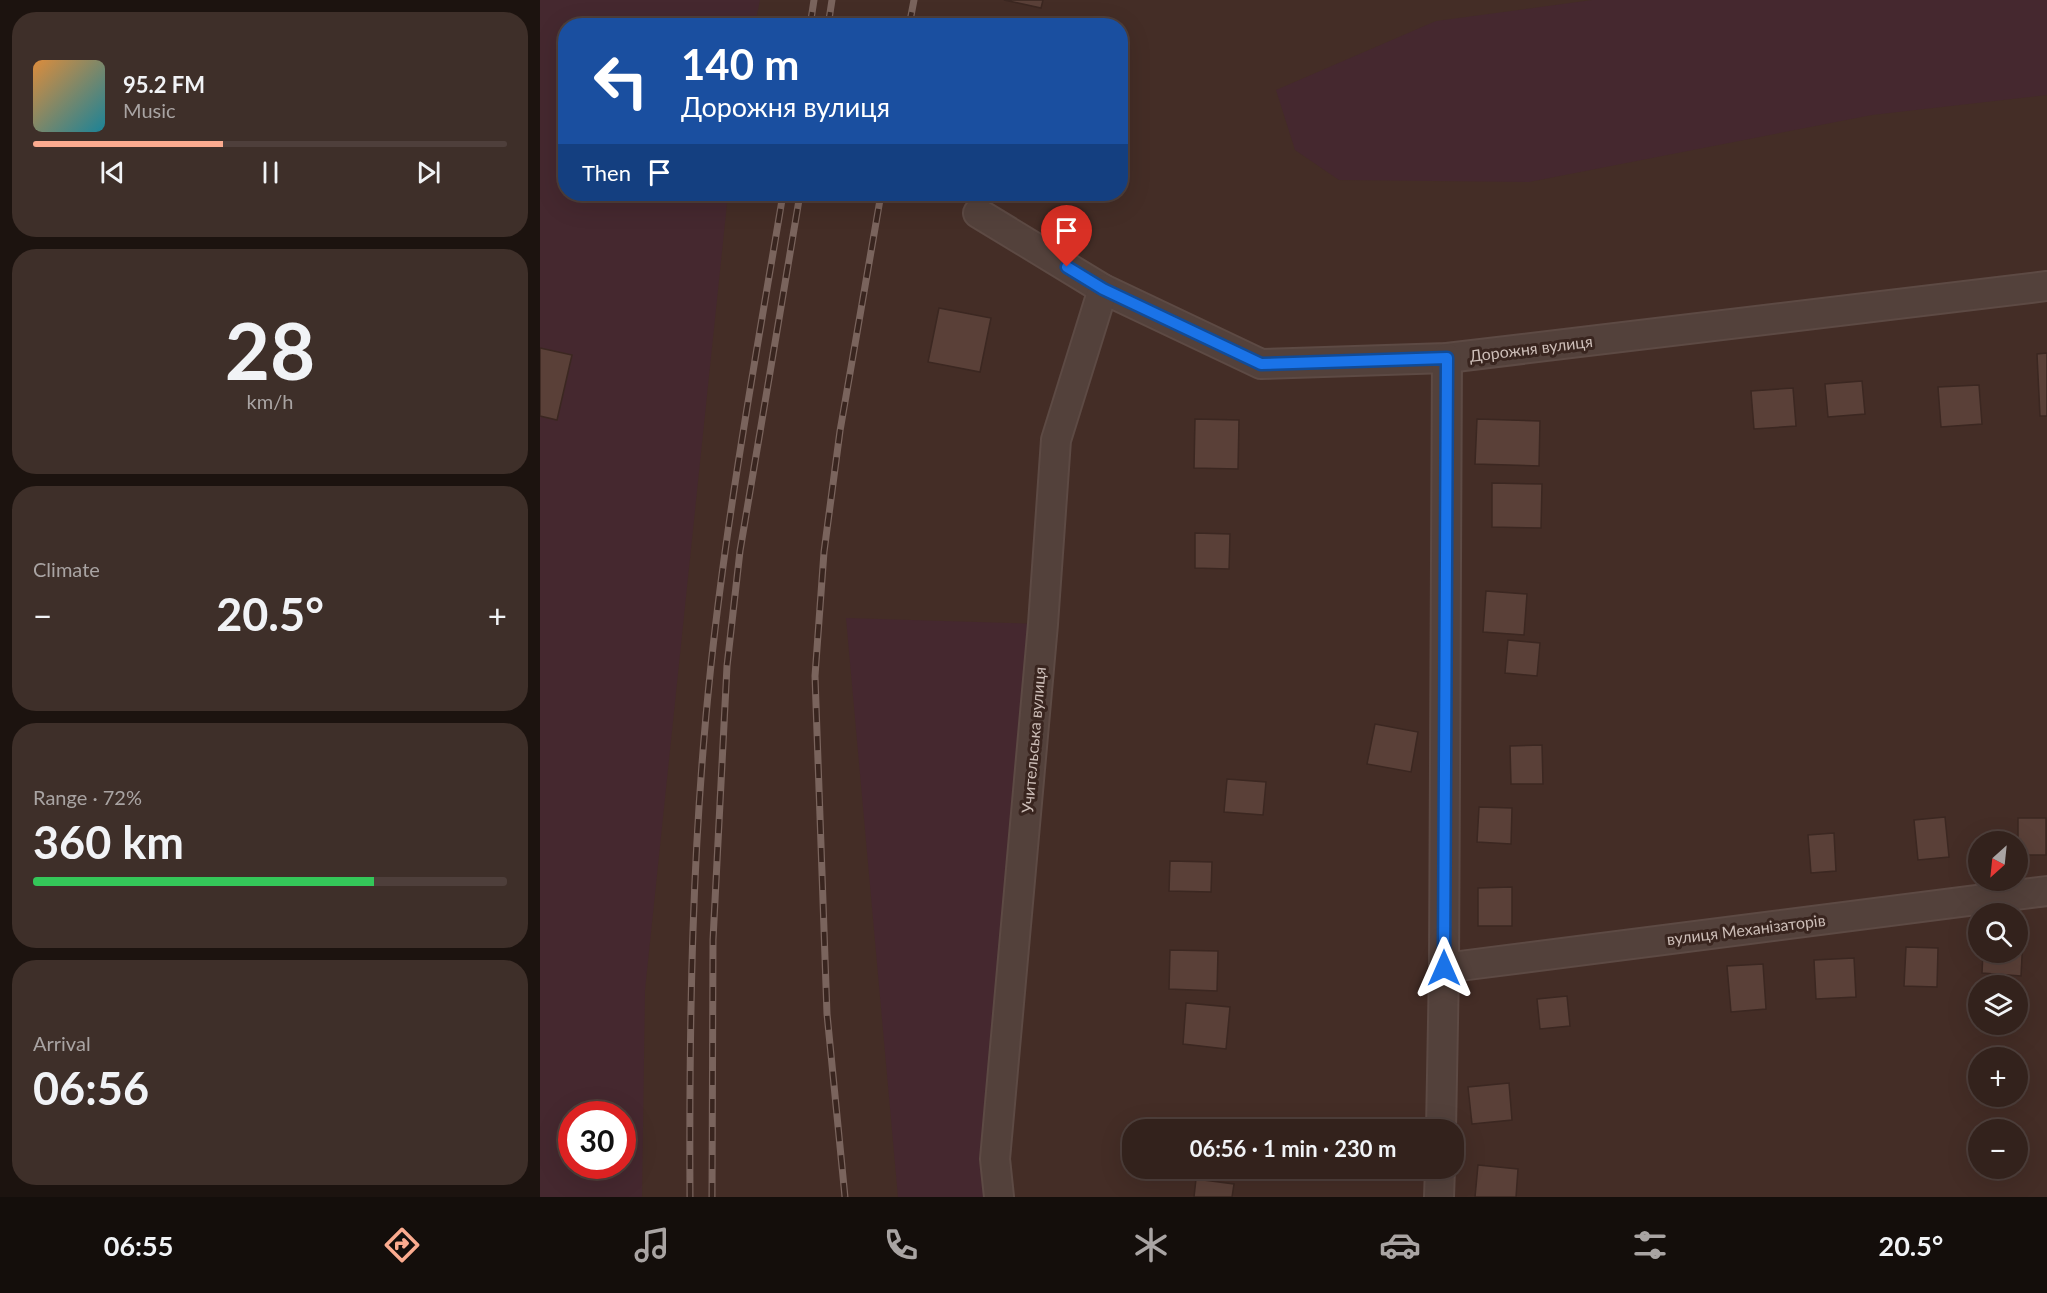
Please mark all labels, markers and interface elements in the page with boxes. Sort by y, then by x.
text: 140 m [681,39,799,89]
icon: left [582,42,660,120]
text: 95.2 FM [123,71,205,98]
text: Дорожня вулиця [681,90,890,123]
text: Music [123,98,176,122]
icon: previous [96,156,129,189]
icon: pause [254,156,287,189]
icon: next [412,156,445,189]
icon: arrive [643,156,676,189]
text: Then [582,159,631,186]
pin [1041,205,1092,267]
icon: arrive [1050,214,1083,247]
text: 28 [225,303,315,397]
street label: Дорожня вулиця [1468,331,1594,365]
text: km/h [247,389,293,413]
text: Climate [33,557,100,581]
text: 20.5° [216,587,324,641]
text: − [33,595,52,635]
text: + [488,595,507,635]
street label: Учительська вулиця [1017,666,1049,814]
text: Range · 72% [33,785,142,809]
text: 360 km [33,815,184,869]
north arrow [1968,831,2028,891]
map controls [1968,831,2028,1179]
button: search [1968,903,2028,963]
street label: вулиця Механізаторів [1666,910,1826,948]
position arrow [1412,936,1476,1000]
button: layers [1968,975,2028,1035]
text: Arrival [33,1031,91,1055]
button: + [1968,1047,2028,1107]
text: 06:56 [33,1061,149,1115]
speed limit sign: 30 [558,1101,636,1179]
button: − [1968,1119,2028,1179]
text: 06:56 · 1 min · 230 m [1190,1135,1396,1162]
icon: directions [381,1224,423,1266]
icon: music [631,1224,673,1266]
icon: phone [880,1224,922,1266]
icon: climate [1130,1224,1172,1266]
icon: car [1379,1224,1421,1266]
icon: filters [1629,1224,1671,1266]
text: 06:55 [104,1229,173,1262]
text: 20.5° [1879,1229,1943,1262]

